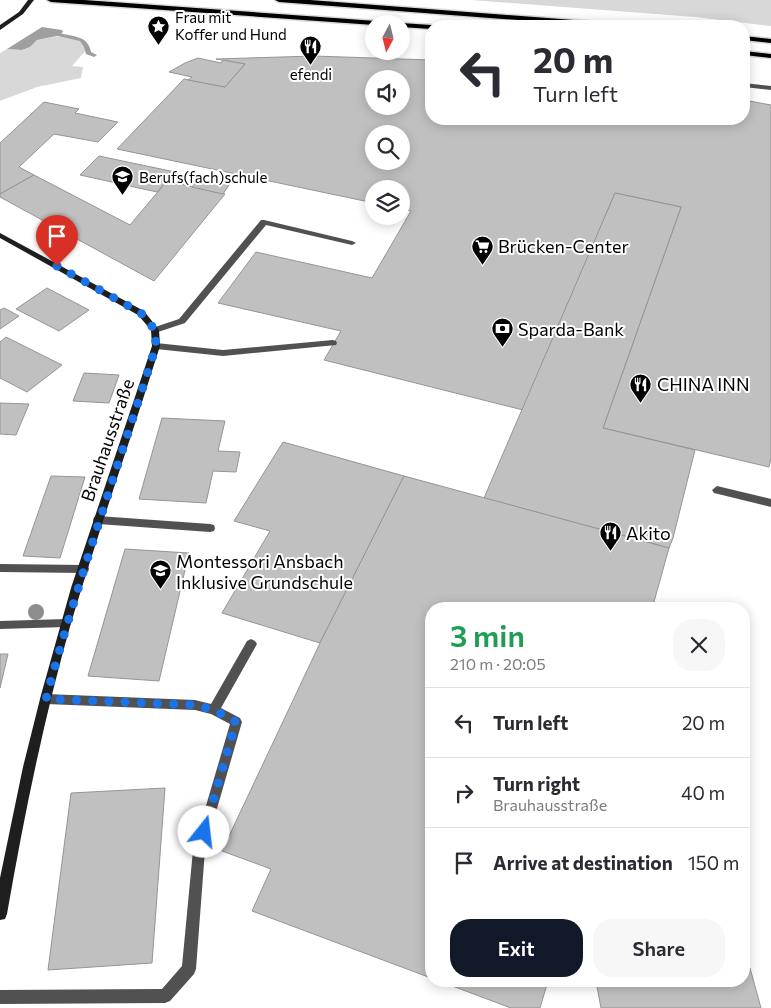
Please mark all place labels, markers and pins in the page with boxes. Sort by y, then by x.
place label: Frau mit Koffer und Hund [175,8,287,43]
place icon: Frau mit Koffer und Hund [147,14,171,45]
restaurant icon: efendi [299,34,323,65]
place label: efendi [290,65,332,83]
school or university icon: Berufs(fach)schule [111,165,135,196]
place label: Berufs(fach)schule [139,168,267,186]
pin [36,215,78,266]
supermarket icon: Brücken-Center [470,234,494,265]
place label: Brücken-Center [498,235,629,257]
bank icon: Sparda-Bank [490,317,514,348]
place label: Sparda-Bank [518,318,624,340]
restaurant icon: CHINA INN [629,372,653,403]
place label: CHINA INN [657,373,749,395]
restaurant icon: Akito [598,521,622,552]
place label: Akito [626,522,671,544]
place label: Montessori Ansbach Inklusive Grundschule [176,550,353,593]
school or university icon: Montessori Ansbach Inklusive Grundschule [148,559,172,590]

